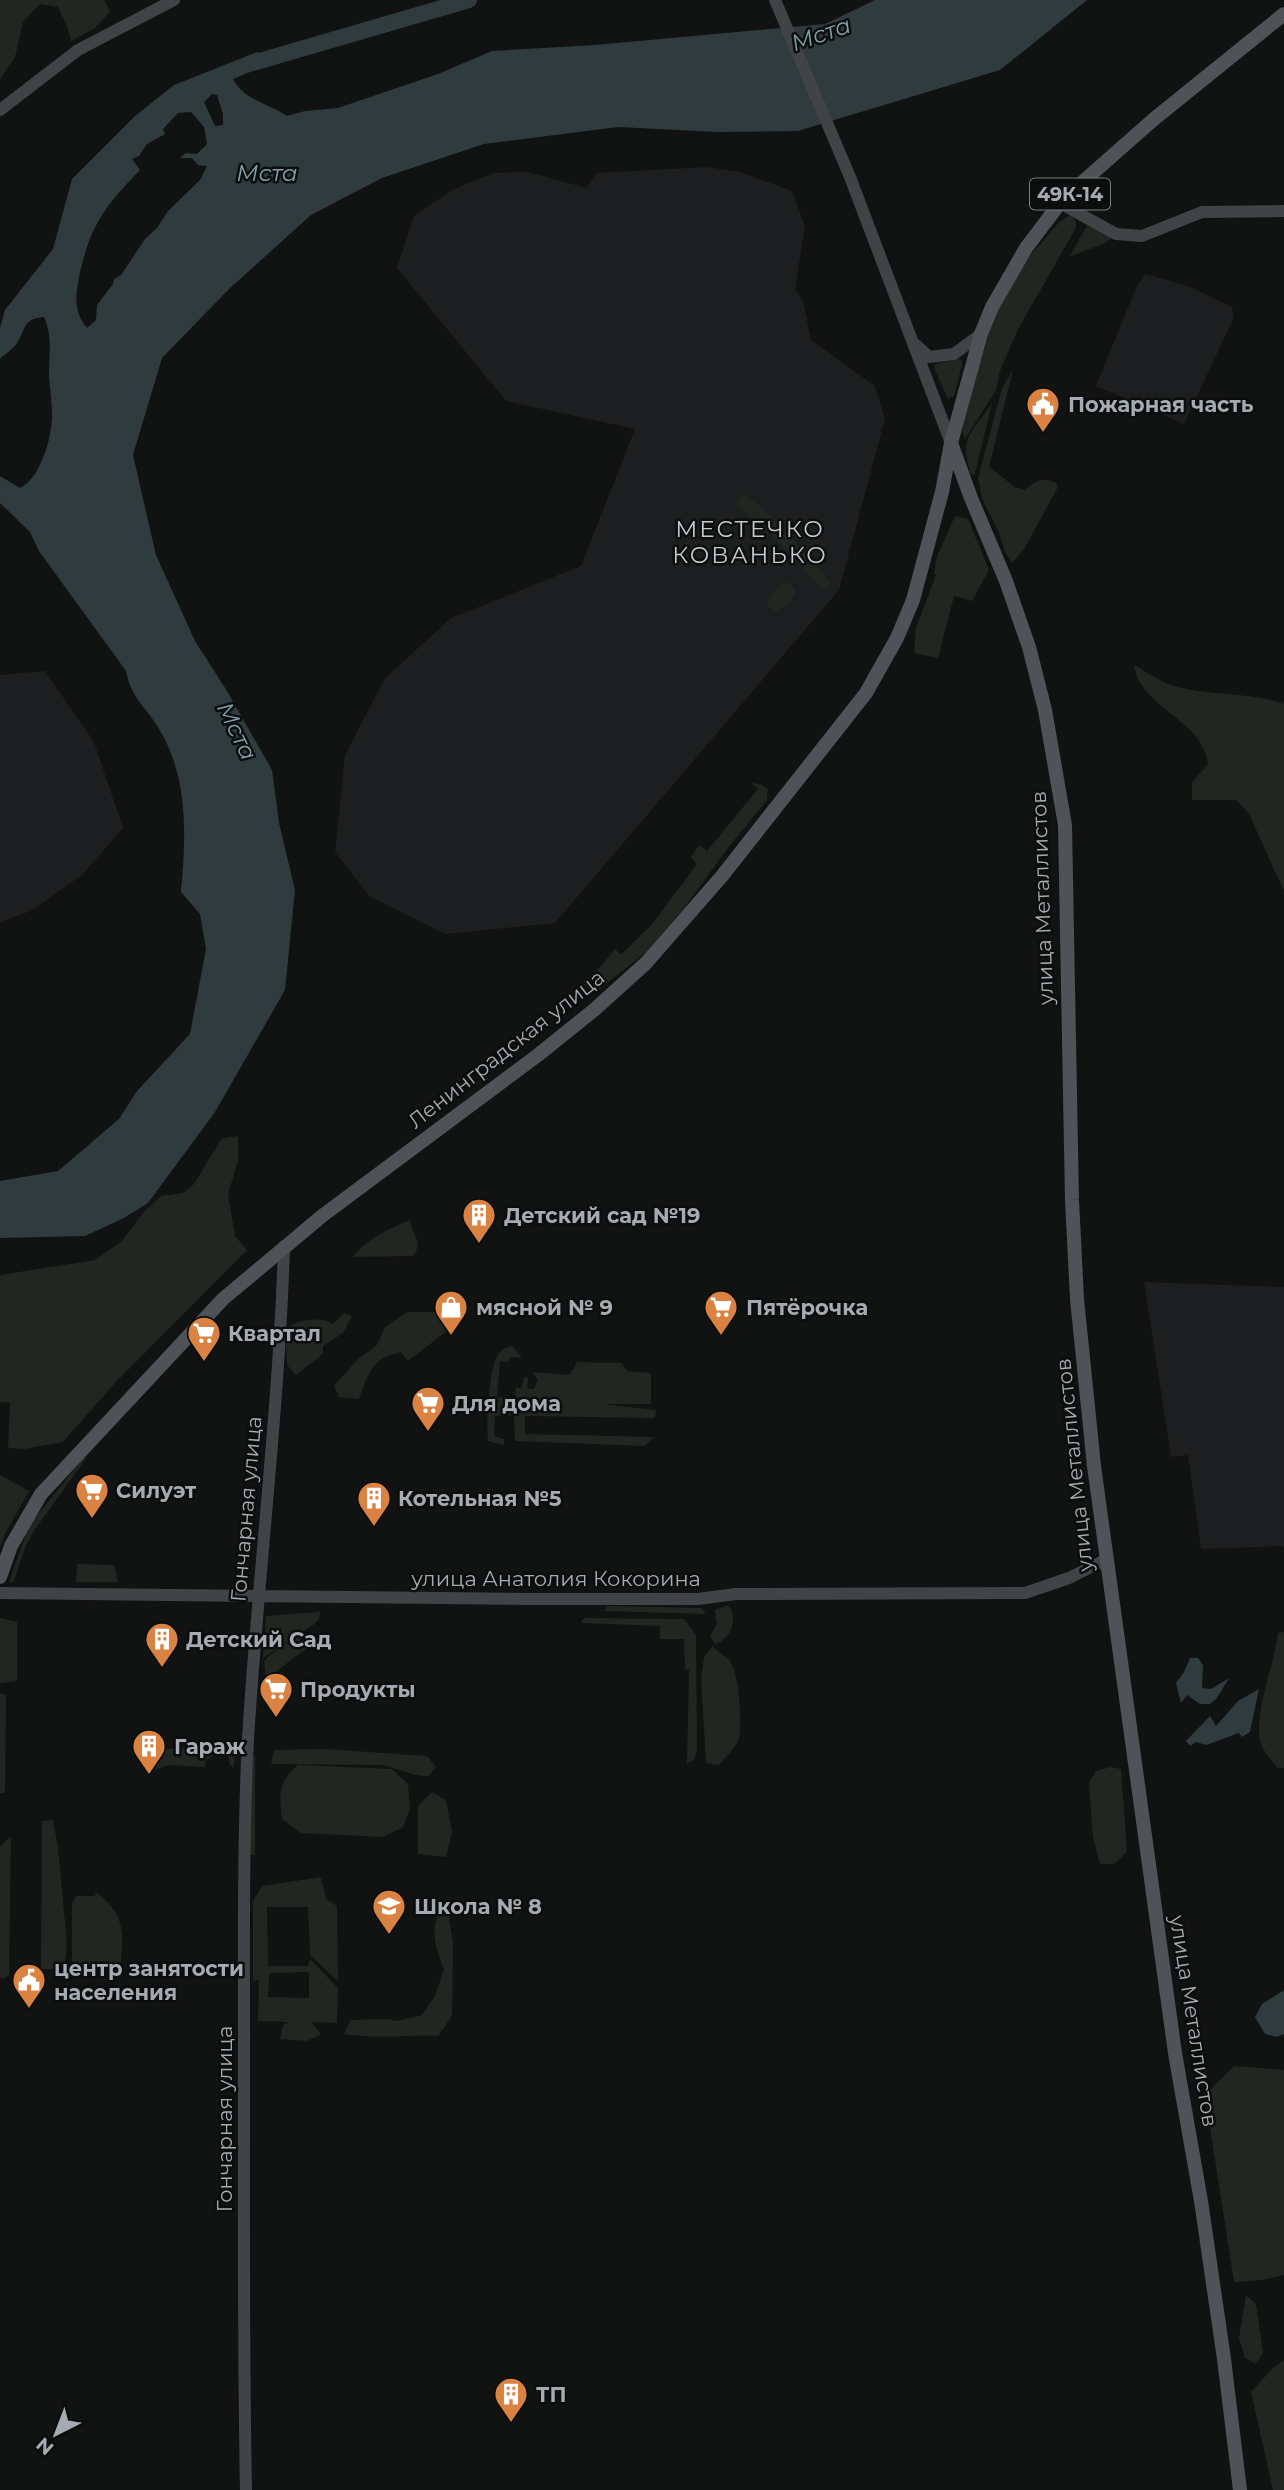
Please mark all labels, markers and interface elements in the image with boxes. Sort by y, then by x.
water label: Мста [787,11,855,57]
water label: Мста [236,159,298,187]
road number: 49К-14 [1030,178,1110,210]
public building icon: Пожарная часть [1024,385,1062,434]
place label: Пожарная часть [1068,392,1254,417]
district label: МЕСТЕЧКО КОВАНЬКО [672,515,828,569]
water label: Мста [211,697,263,765]
street label: улица Металлистов [1026,791,1058,1006]
street label: Ленинградская улица [403,965,609,1133]
building icon: Детский сад №19 [460,1196,498,1245]
place label: Детский сад №19 [504,1203,700,1228]
shop icon: мясной № 9 [432,1288,470,1337]
supermarket icon: Пятёрочка [702,1288,740,1337]
place label: мясной № 9 [476,1295,613,1320]
place label: Пятёрочка [746,1295,868,1320]
supermarket icon: Квартал [185,1314,223,1363]
place label: Квартал [228,1321,321,1346]
street label: улица Металлистов [1050,1357,1098,1574]
supermarket icon: Для дома [409,1384,447,1433]
place label: Для дома [452,1391,561,1416]
street label: Гончарная улица [225,1415,267,1603]
supermarket icon: Силуэт [73,1471,111,1520]
place label: Силуэт [116,1478,197,1503]
building icon: Котельная №5 [355,1479,393,1528]
place label: Котельная №5 [398,1486,561,1511]
street label: улица Анатолия Кокорина [410,1566,701,1591]
building icon: Детский Сад [143,1620,181,1669]
place label: Детский Сад [186,1627,332,1652]
supermarket icon: Продукты [257,1670,295,1719]
place label: Продукты [300,1677,415,1702]
building icon: Гараж [130,1727,168,1776]
place label: Гараж [174,1734,246,1759]
school or university icon: Школа № 8 [370,1887,408,1936]
place label: Школа № 8 [414,1894,542,1919]
street label: улица Металлистов [1165,1912,1223,2129]
place label: центр занятости населения [54,1956,244,2005]
public building icon: центр занятости населения [10,1961,48,2010]
street label: Гончарная улица [212,2026,237,2212]
building icon: ТП [492,2375,530,2424]
place label: ТП [536,2382,566,2407]
north arrow [21,2399,91,2469]
text: N [32,2433,58,2460]

